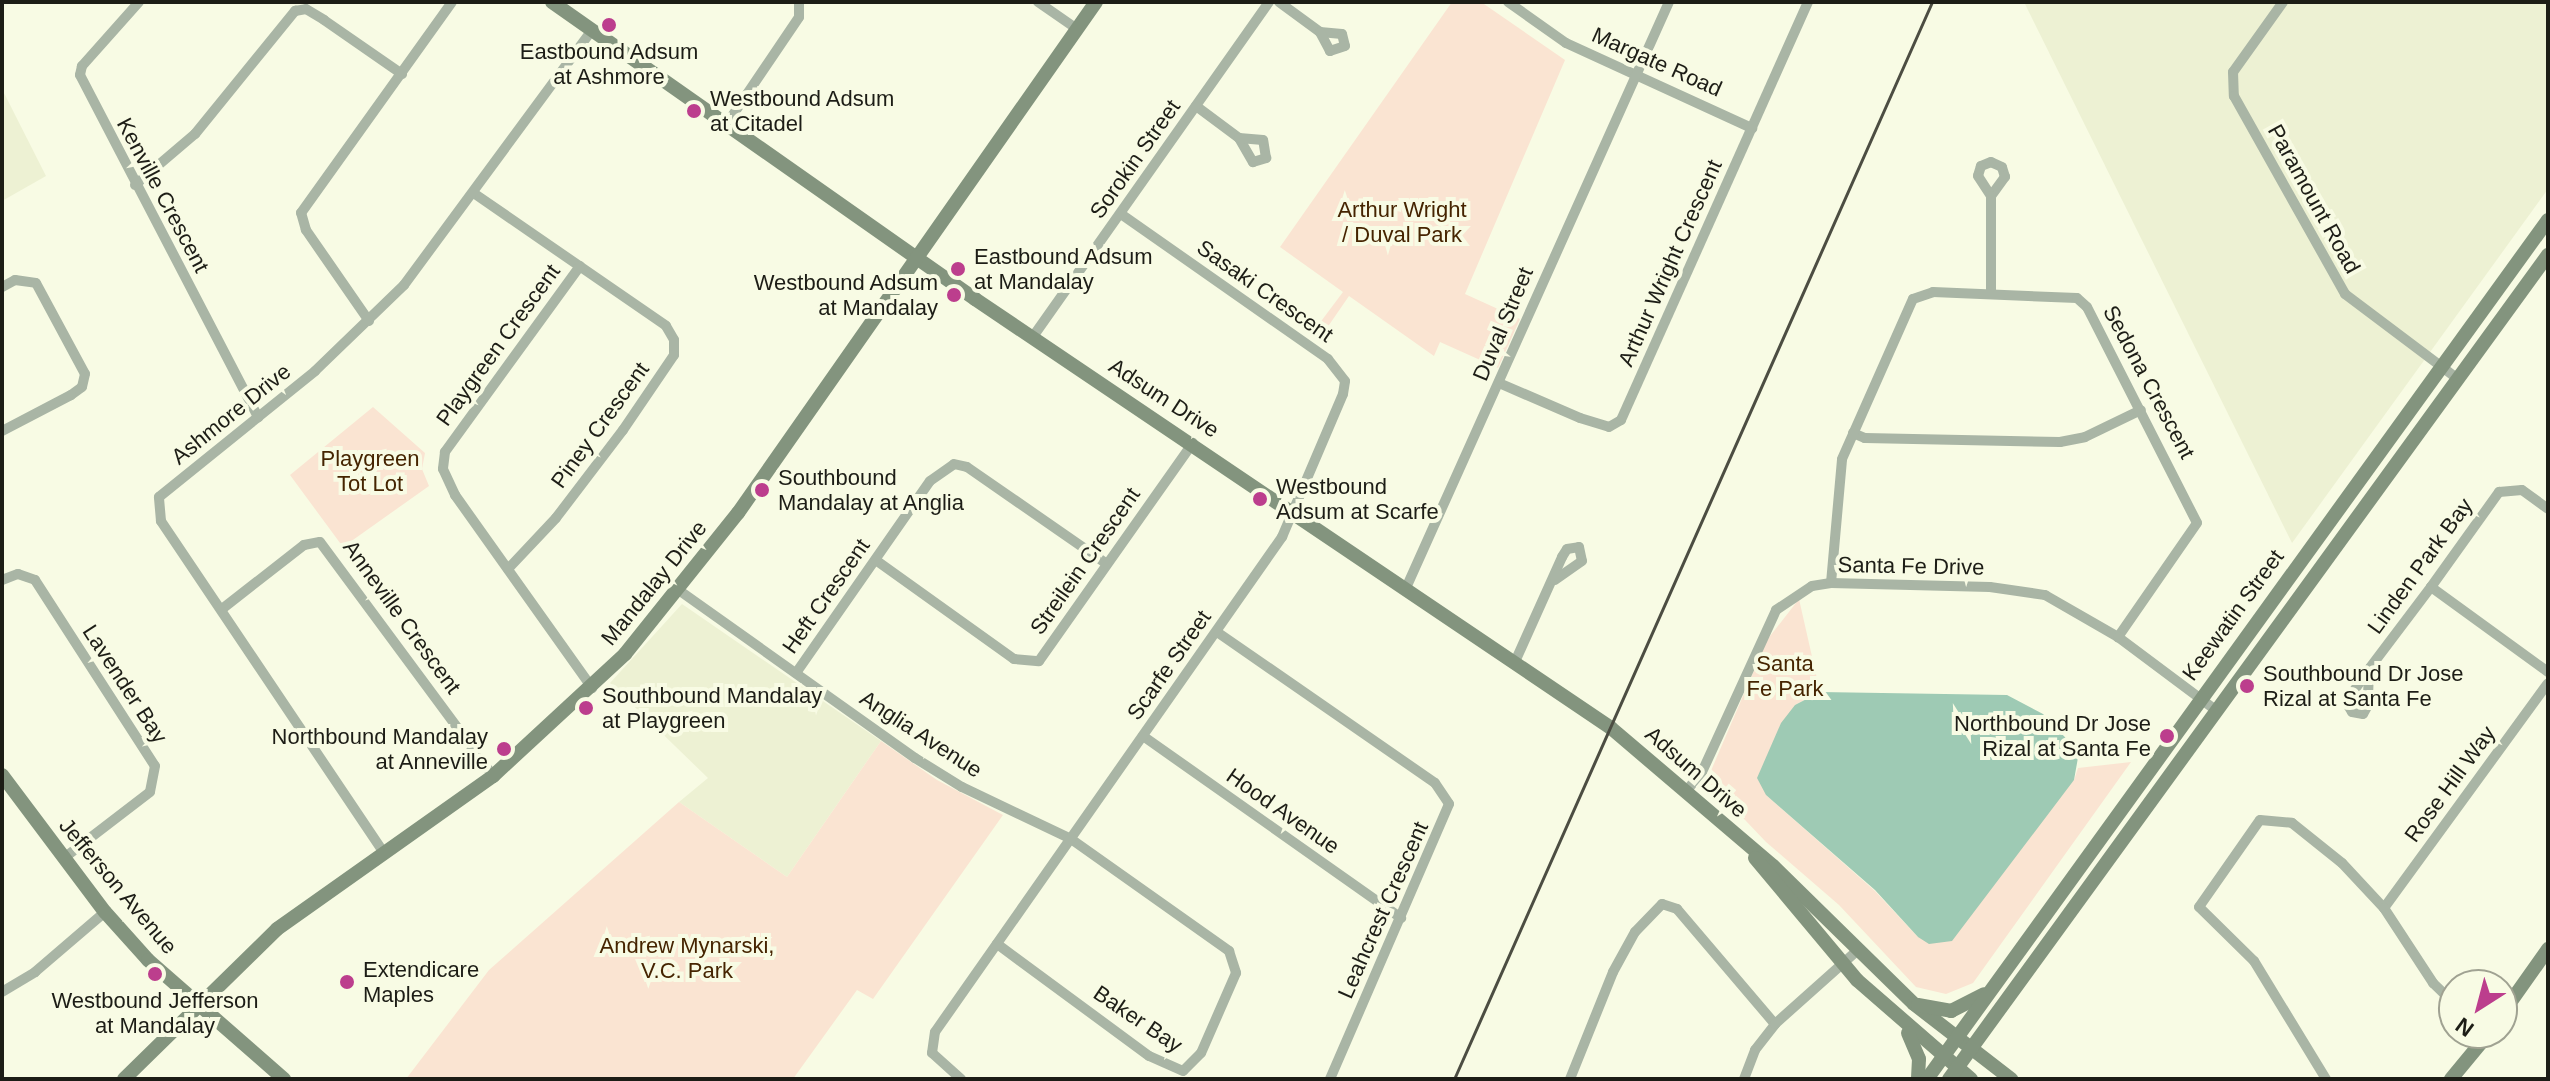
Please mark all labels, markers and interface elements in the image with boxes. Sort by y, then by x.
marker: Eastbound Adsum at Ashmore [600,16,618,34]
street label: Margate Road [1588,22,1726,102]
place label: Eastbound Adsum at Ashmore [519,38,699,90]
place label: Westbound Adsum at Citadel [710,85,895,136]
street label: Sorokin Street [1084,94,1186,224]
marker: Westbound Adsum at Citadel [685,102,703,120]
street label: Kenville Crescent [111,113,215,277]
street label: Paramount Road [2262,120,2366,278]
street label: Arthur Wright Crescent [1613,156,1727,370]
park label: Arthur Wright / Duval Park [1337,196,1467,248]
street label: Sasaki Crescent [1192,234,1338,348]
place label: Eastbound Adsum at Mandalay [974,243,1154,294]
street label: Playgreen Crescent [431,259,565,431]
marker: Eastbound Adsum at Mandalay [949,260,967,278]
street label: Duval Street [1467,263,1539,385]
place label: Westbound Adsum at Mandalay [753,269,938,320]
marker: Westbound Adsum at Mandalay [945,286,963,304]
street label: Sedona Crescent [2097,301,2201,463]
street label: Adsum Drive [1104,353,1224,443]
street label: Piney Crescent [545,357,655,493]
street label: Ashmore Drive [166,358,296,470]
park label: Playgreen Tot Lot [320,445,420,496]
place label: Southbound Mandalay at Anglia [778,464,965,516]
place label: Westbound Adsum at Scarfe [1276,473,1439,524]
marker: Southbound Mandalay at Anglia [753,481,771,499]
street label: Streilein Crescent [1024,482,1146,640]
marker: Westbound Adsum at Scarfe [1251,490,1269,508]
street label: Linden Park Bay [2362,493,2478,639]
street label: Mandalay Drive [596,515,712,651]
street label: Heft Crescent [777,533,875,659]
street label: Anneville Crescent [337,535,467,699]
street label: Keewatin Street [2177,544,2289,686]
street label: Santa Fe Drive [1837,552,1985,580]
street label: Scarfe Street [1121,605,1217,725]
street label: Lavender Bay [77,620,173,748]
park label: Santa Fe Park [1746,650,1824,702]
place label: Southbound Dr Jose Rizal at Santa Fe [2263,660,2464,712]
marker: Southbound Dr Jose Rizal at Santa Fe [2238,677,2256,695]
place label: Southbound Mandalay at Playgreen [602,682,822,734]
street label: Anglia Avenue [854,684,988,784]
marker: Southbound Mandalay at Playgreen [577,699,595,717]
place label: Northbound Dr Jose Rizal at Santa Fe [1954,710,2151,762]
street label: Adsum Drive [1640,721,1752,823]
street label: Rose Hill Way [2399,721,2501,847]
place label: Northbound Mandalay at Anneville [272,723,488,774]
marker: Northbound Dr Jose Rizal at Santa Fe [2158,727,2176,745]
marker: Northbound Mandalay at Anneville [495,740,513,758]
street label: Hood Avenue [1221,762,1345,860]
street label: Jefferson Avenue [53,812,183,960]
street label: Leahcrest Crescent [1332,817,1434,1003]
park label: Andrew Mynarski, V.C. Park [600,932,774,984]
place label: Extendicare Maples [363,956,479,1008]
marker: Westbound Jefferson at Mandalay [146,965,164,983]
north arrow [2438,969,2518,1049]
marker: Extendicare Maples [338,973,356,991]
street label: Baker Bay [1089,980,1187,1058]
place label: Westbound Jefferson at Mandalay [51,987,259,1038]
text: N [2451,1012,2479,1042]

